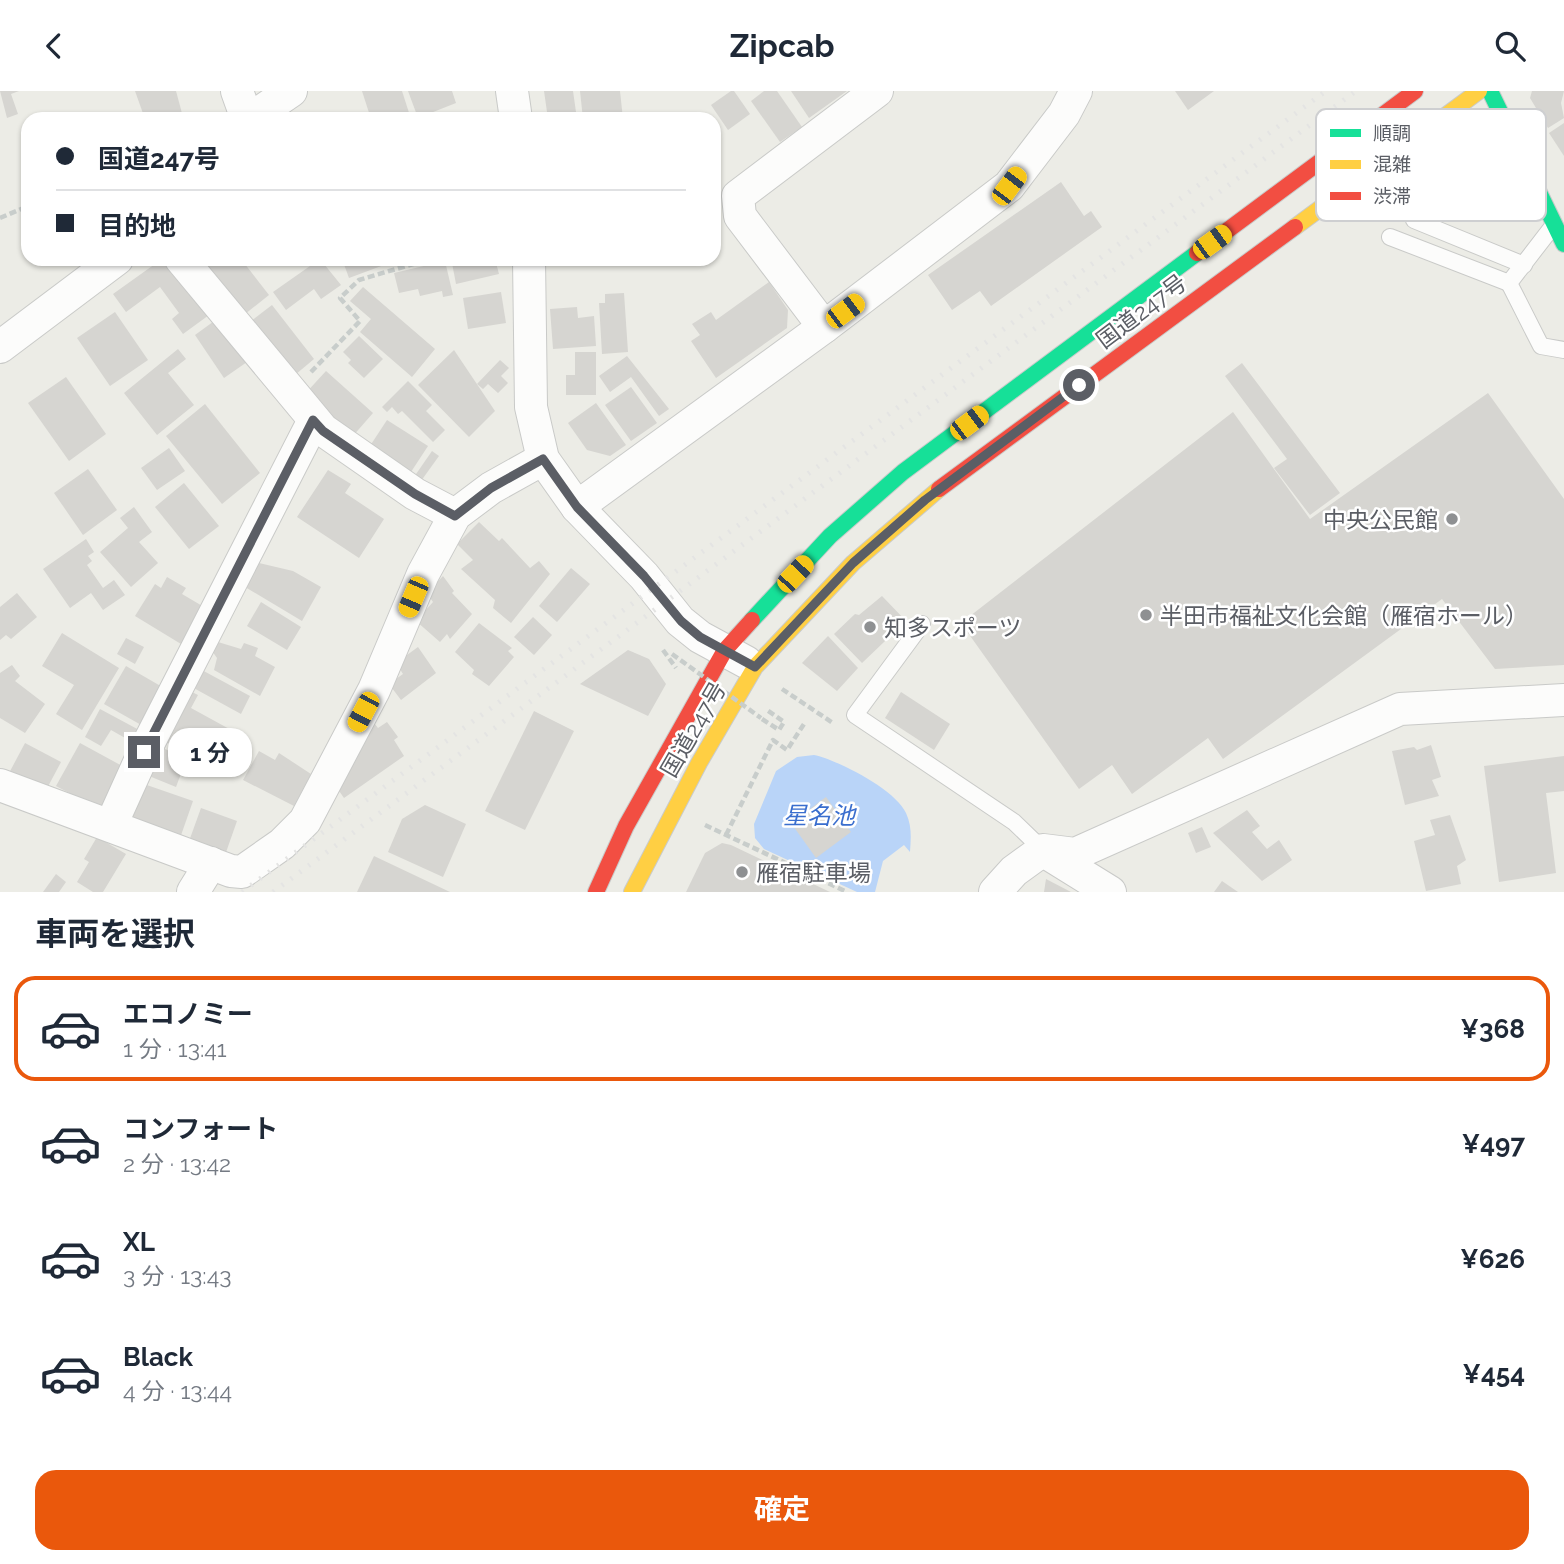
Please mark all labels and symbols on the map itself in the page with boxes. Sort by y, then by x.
legend [1316,109,1546,221]
text: 順調 [1373,122,1411,144]
text: 混雑 [1373,153,1411,175]
car [988,163,1031,209]
text: 渋滞 [1373,185,1411,207]
car [1189,221,1236,263]
street label: 国道247号 [1091,268,1191,354]
car [822,290,869,332]
route start [1063,369,1095,401]
car [946,402,993,444]
place label: 中央公民館 [1323,506,1438,533]
marker: 中央公民館 [1444,511,1460,527]
car [773,551,818,597]
car [396,574,431,620]
place label: 半田市福祉文化会館（雁宿ホール） [1160,602,1528,629]
marker: 半田市福祉文化会館（雁宿ホール） [1138,607,1154,623]
place label: 知多スポーツ [884,614,1022,641]
marker: 知多スポーツ [862,619,878,635]
street label: 国道247号 [655,676,731,782]
car [344,689,383,735]
callout: 1 分 [168,727,252,777]
route end [128,736,160,768]
water label: 星名池 [783,801,857,830]
place label: 雁宿駐車場 [756,859,871,886]
marker: 雁宿駐車場 [734,864,750,880]

